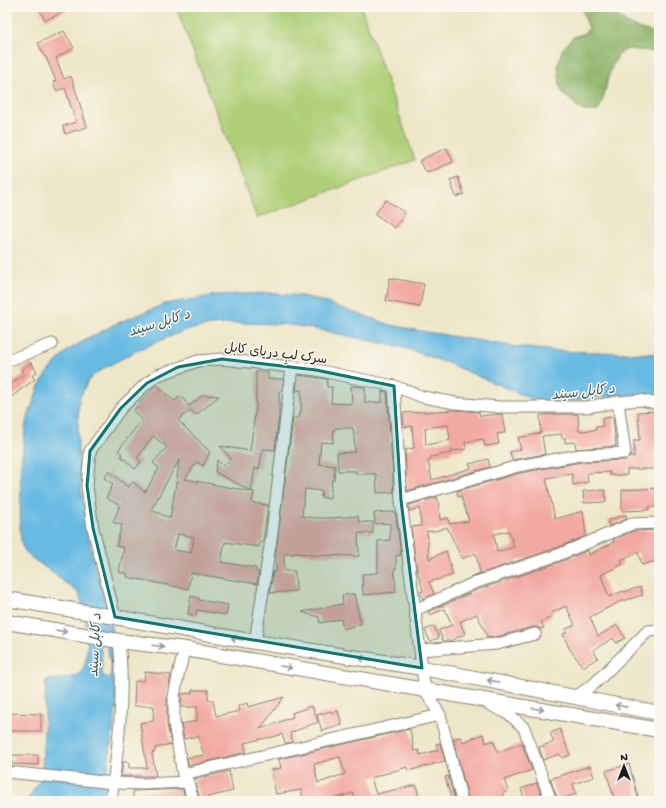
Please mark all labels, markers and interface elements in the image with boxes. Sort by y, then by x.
water label: د کابل سيند [127,307,193,342]
street label: سرک لبِ دریای کابل [223,341,328,370]
water label: د کابل سيند [551,382,616,405]
water label: د کابل سيند [86,613,107,677]
one-way arrow [55,627,68,635]
one-way arrow [230,635,243,643]
one-way arrow [151,642,164,650]
one-way arrow [359,655,372,663]
one-way arrow [279,663,292,671]
one-way arrow [487,677,500,685]
one-way arrow [615,701,628,709]
one-way arrow [531,706,544,714]
north arrow [604,746,644,786]
text: N [620,752,628,764]

